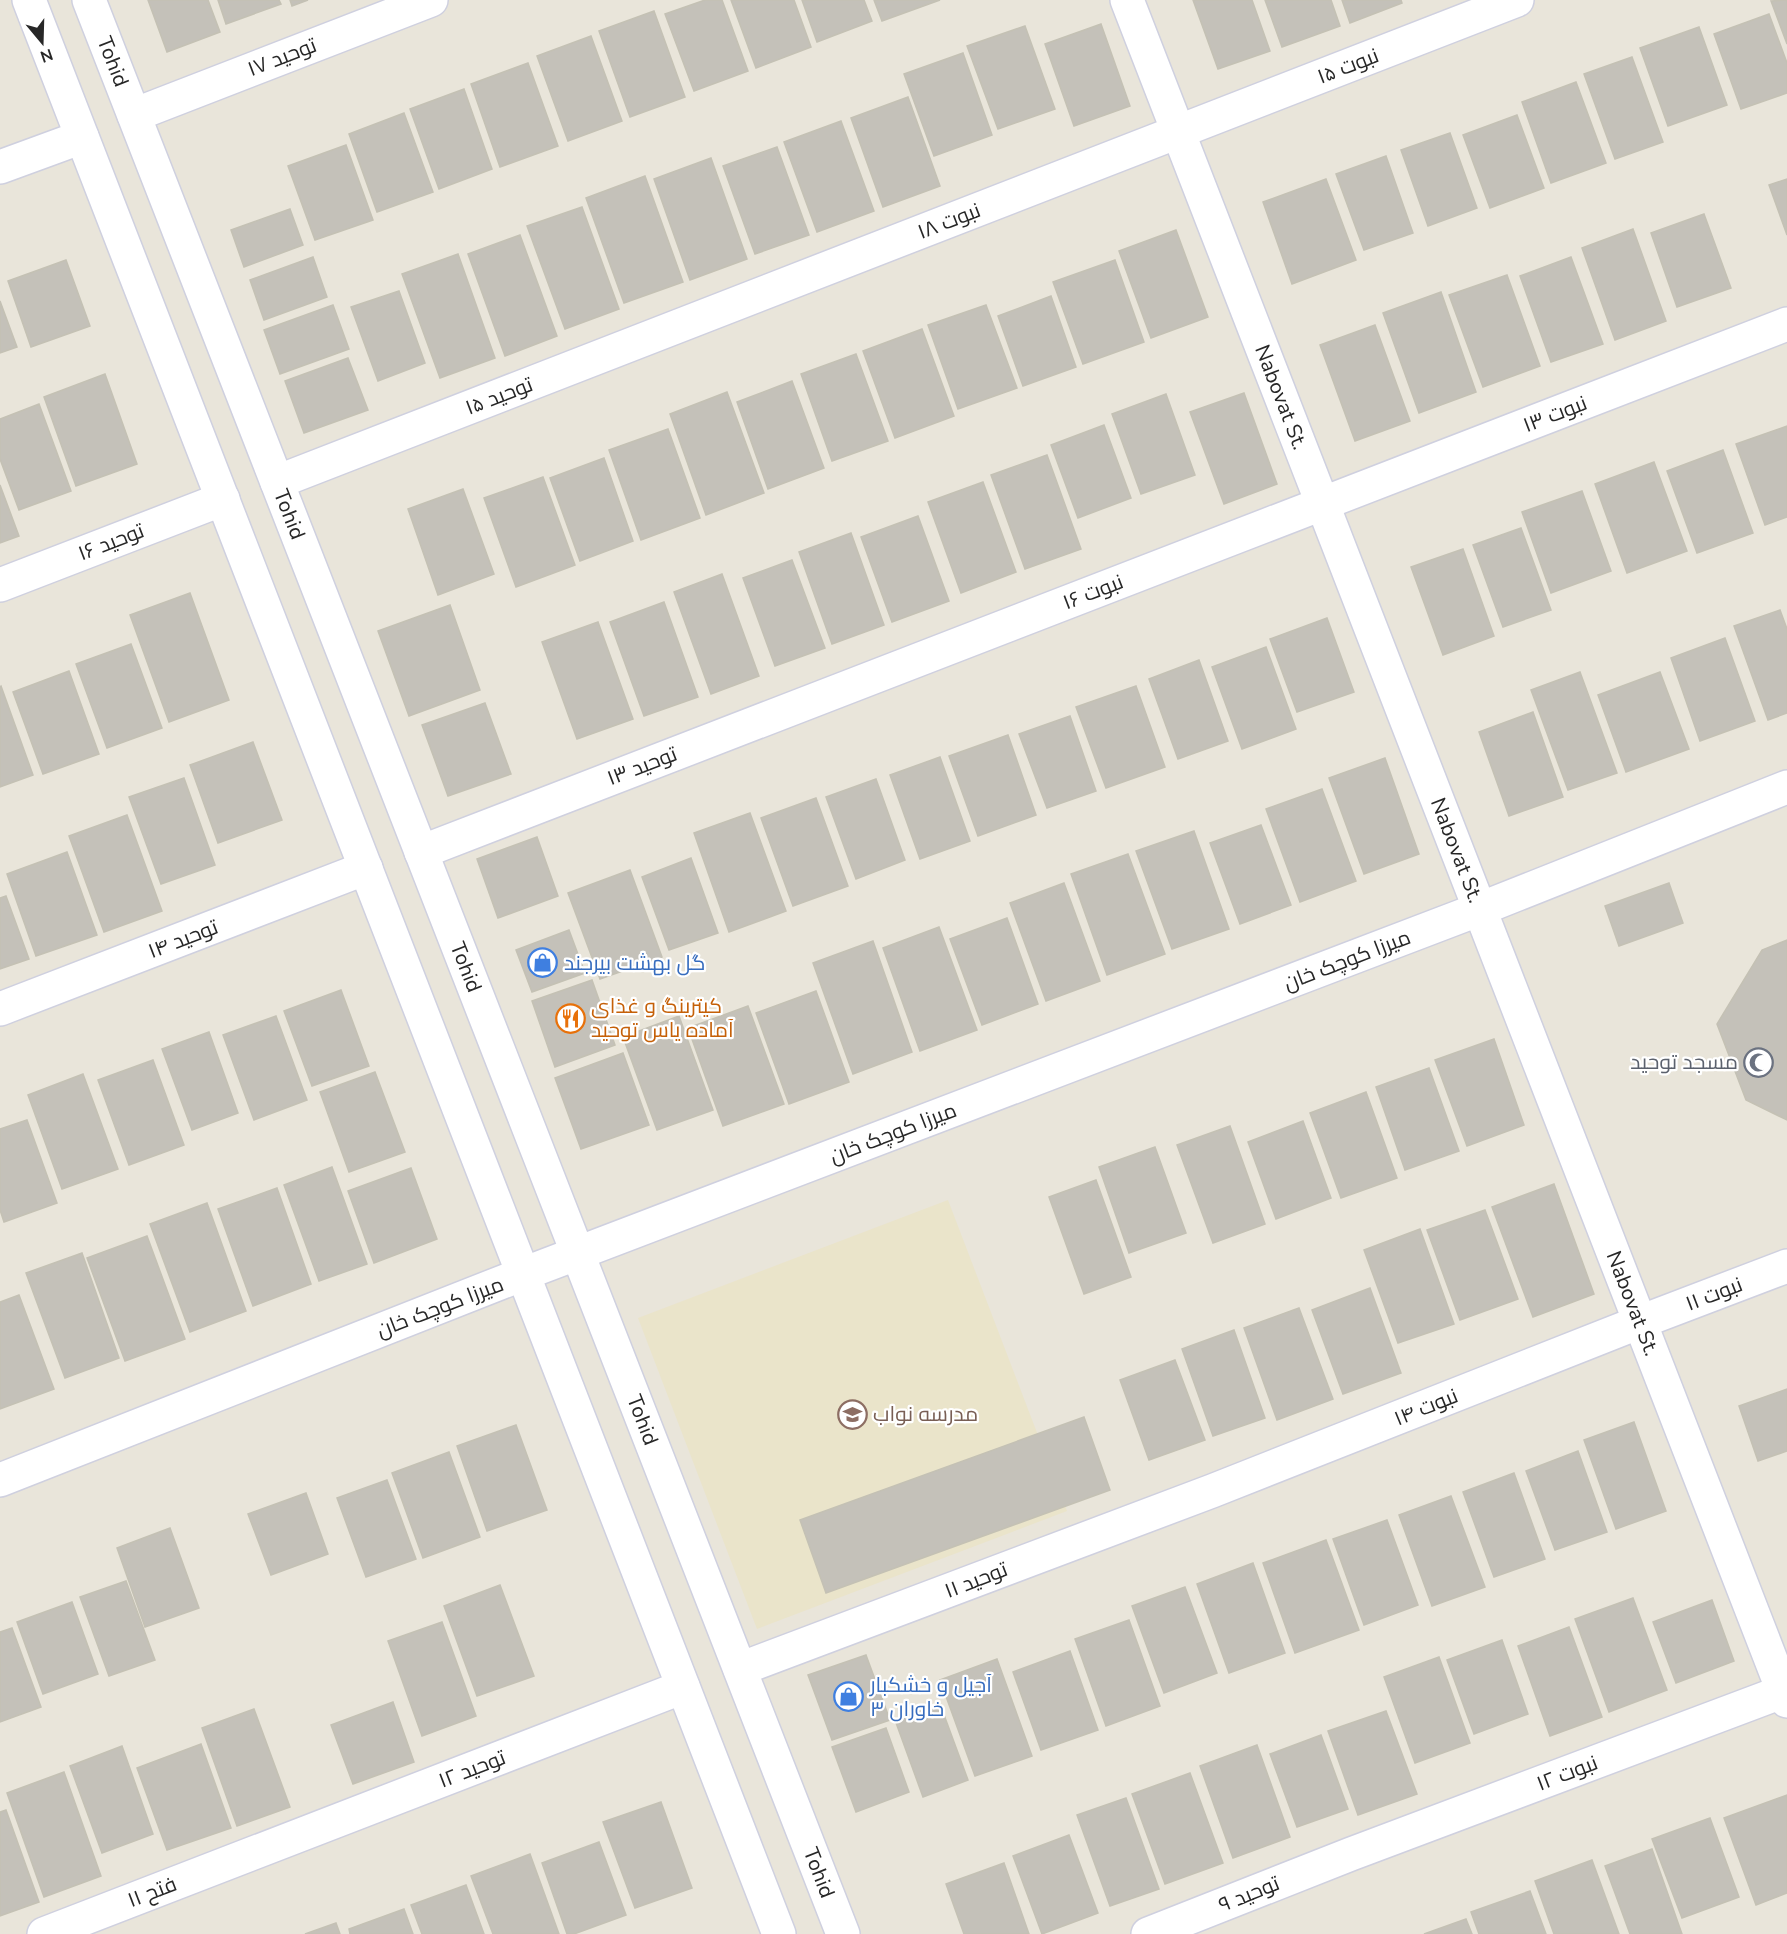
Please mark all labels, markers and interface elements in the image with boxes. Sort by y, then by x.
north arrow [12,12,72,72]
street label: توحید ۱۷ [243,31,321,83]
street label: Tohid [91,32,135,91]
street label: نبوت ۱۵ [1313,41,1383,91]
text: N [37,43,56,68]
street label: نبوت ۱۸ [913,196,985,246]
street label: Nabovat St. [1248,341,1314,454]
street label: توحید ۱۵ [461,370,537,422]
street label: نبوت ۱۳ [1519,389,1591,439]
street label: Tohid [267,485,312,544]
street label: توحید ۱۶ [74,516,148,567]
street label: نبوت ۱۶ [1059,568,1127,616]
street label: توحید ۱۳ [603,740,681,792]
street label: Nabovat St. [1424,794,1490,907]
street label: توحید ۱۴ [144,913,222,965]
street label: میرزا کوچک خان [1280,923,1414,997]
street label: Tohid [444,938,488,996]
shop icon: گل بهشت بیرجند [527,947,559,979]
place label: گل بهشت بیرجند [564,949,705,977]
place label: کیترینگ و غذای آماده یاس توحید [591,992,734,1044]
restaurant icon: کیترینگ و غذای آماده یاس توحید [554,1002,586,1034]
mosque icon: مسجد توحید [1743,1046,1775,1078]
place label: مسجد توحید [1630,1048,1738,1076]
street label: میرزا کوچک خان [826,1096,960,1170]
street label: Nabovat St. [1600,1247,1666,1360]
street label: میرزا کوچک خان [373,1270,507,1344]
street label: نبوت ۱۱ [1681,1270,1747,1318]
street label: نبوت ۱۴ [1390,1382,1462,1432]
street label: Tohid [620,1391,665,1449]
school or university icon: مدرسه نواب [836,1398,868,1430]
place label: مدرسه نواب [873,1400,978,1428]
street label: توحید ۱۱ [941,1555,1012,1605]
place label: آجیل و خشکبار خاوران ۳ [869,1671,992,1723]
shop icon: آجیل و خشکبار خاوران ۳ [833,1681,865,1713]
street label: توحید ۱۲ [434,1743,510,1795]
street label: نبوت ۱۲ [1532,1749,1602,1797]
street label: Tohid [797,1843,842,1902]
street label: توحید ۹ [1214,1869,1284,1919]
street label: فتح ۱۱ [123,1870,181,1914]

